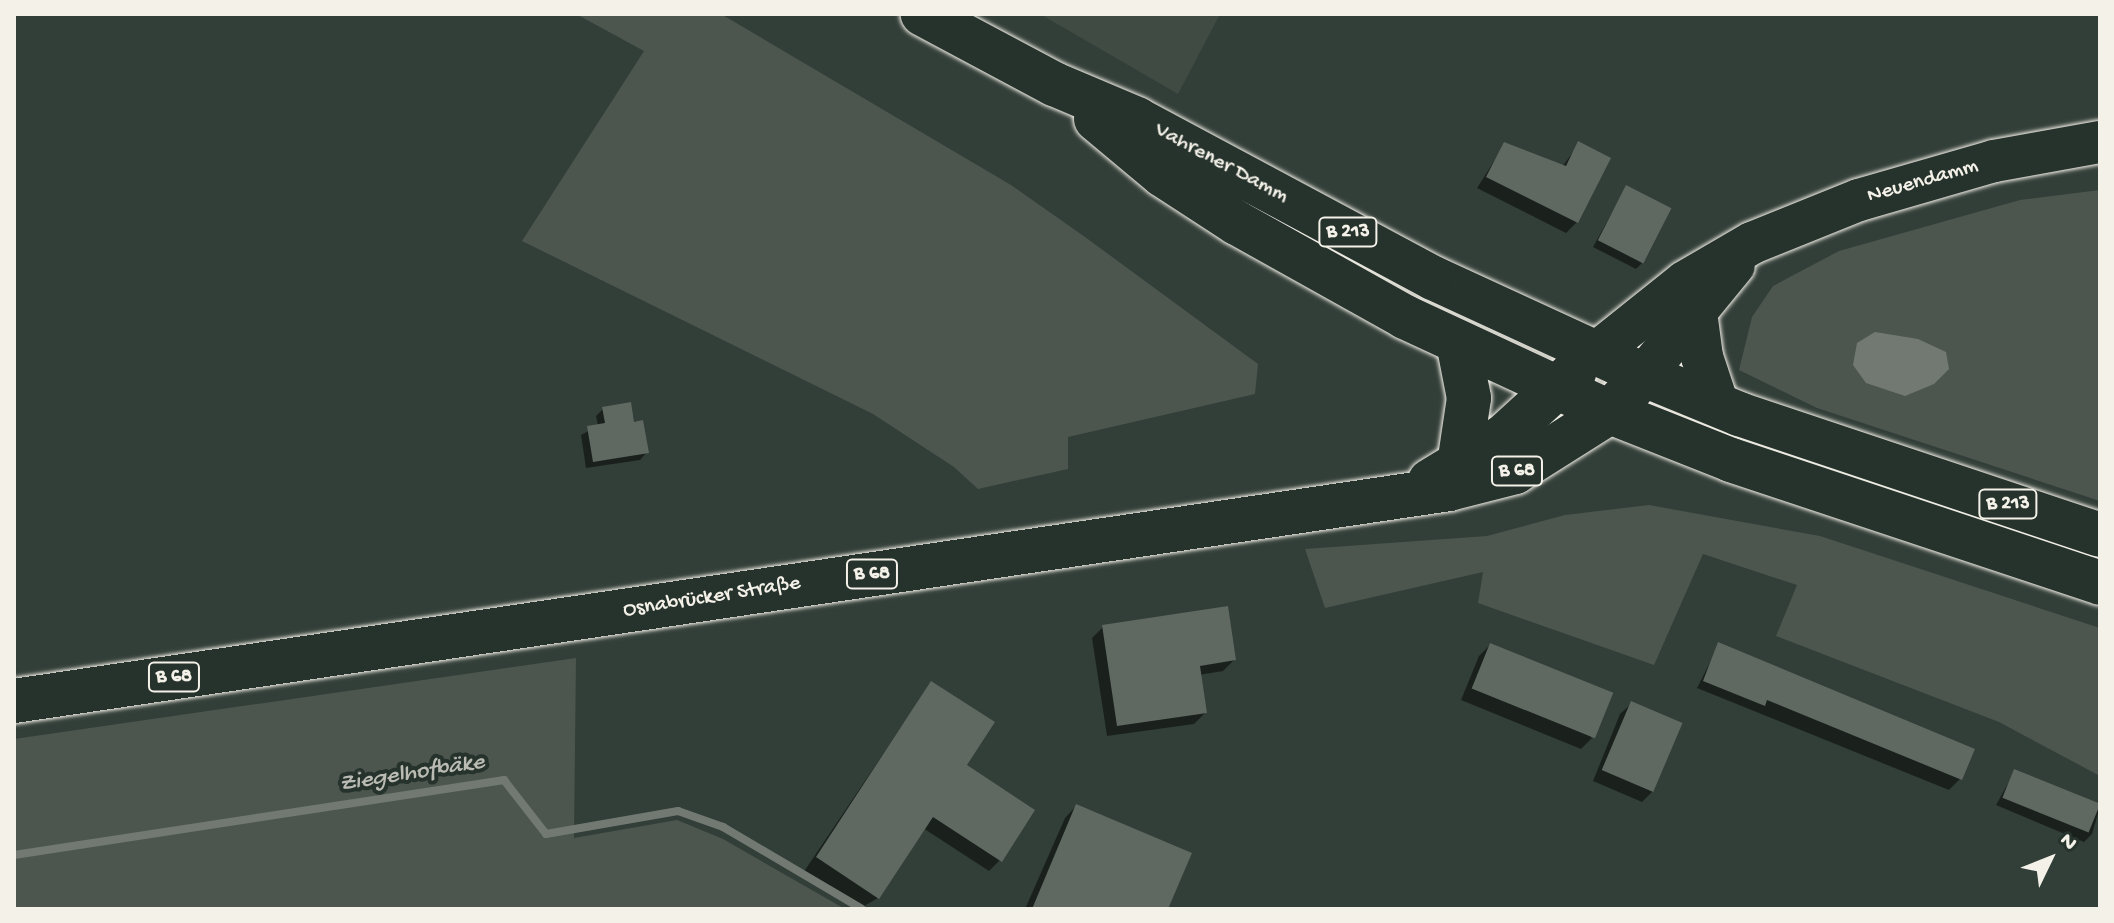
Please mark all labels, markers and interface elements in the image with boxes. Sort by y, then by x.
street label: Vahrener Damm [1149,118,1293,210]
street label: Neuendamm [1864,154,1982,210]
road number: B 213 [1318,216,1378,248]
road number: B 68 [1489,455,1545,487]
road number: B 213 [1978,488,2038,520]
road number: B 68 [844,558,900,590]
street label: Osnabrücker Straße [621,571,803,625]
road number: B 68 [146,661,202,693]
water label: Ziegelhofbäke [338,748,486,800]
north arrow [2010,819,2090,899]
text: N [2053,829,2082,857]

